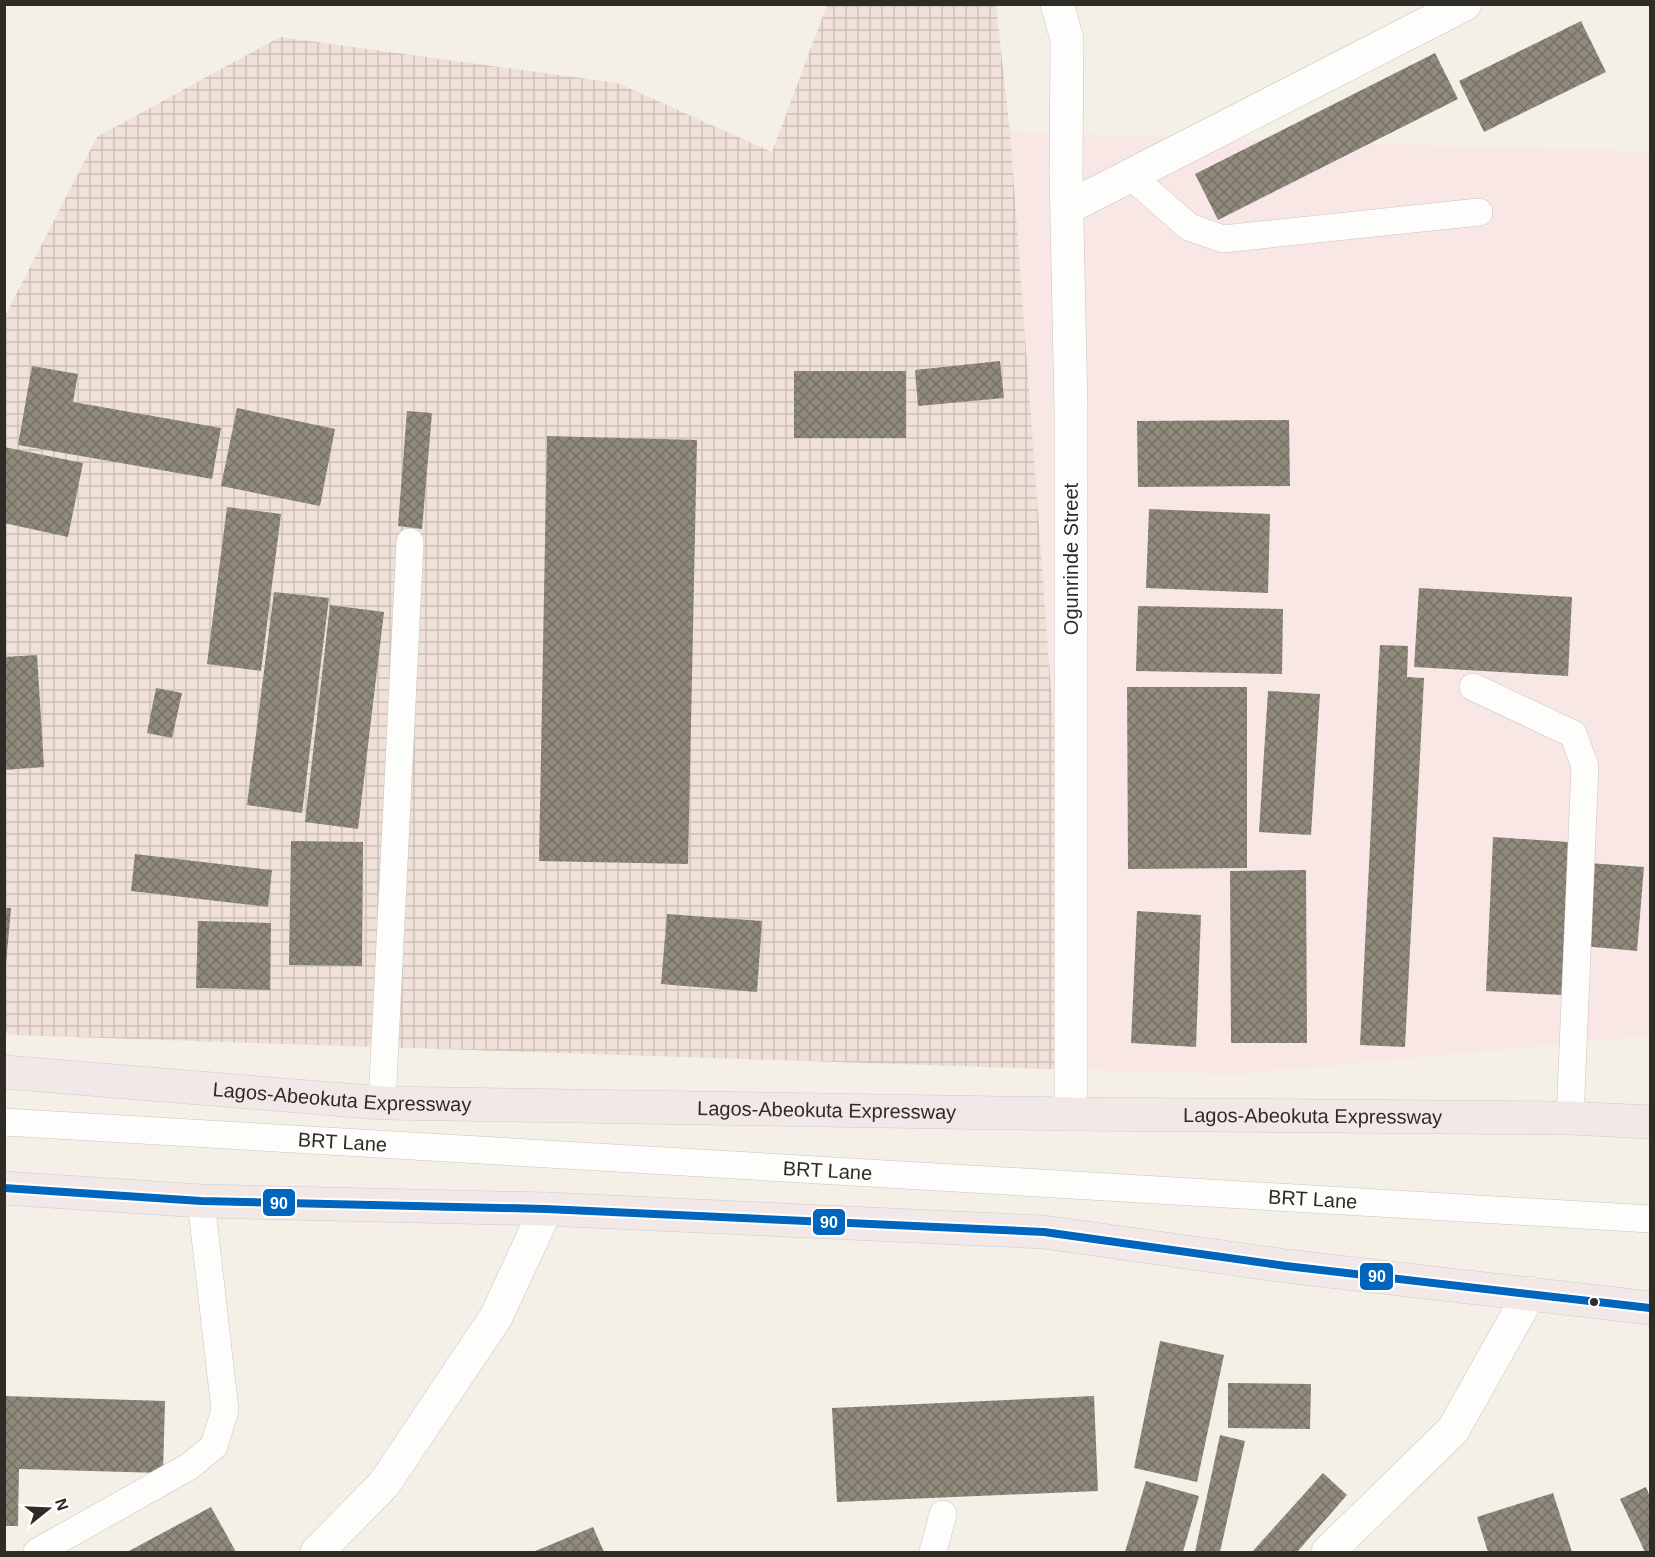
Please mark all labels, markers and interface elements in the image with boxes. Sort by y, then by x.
street label: Ogunrinde Street [1060,482,1082,635]
street label: Lagos-Abeokuta Expressway [212,1078,471,1115]
street label: Lagos-Abeokuta Expressway [697,1097,956,1123]
street label: Lagos-Abeokuta Expressway [1183,1104,1442,1128]
street label: BRT Lane [297,1128,388,1156]
street label: BRT Lane [782,1157,873,1184]
street label: BRT Lane [1267,1186,1358,1213]
line badge: 90 [262,1188,296,1217]
text: 90 [270,1195,288,1212]
line badge: 90 [812,1208,846,1236]
text: 90 [820,1214,838,1231]
line badge: 90 [1359,1262,1394,1291]
text: 90 [1368,1268,1386,1285]
unlabelled marker [1588,1296,1600,1308]
north arrow [18,1479,78,1539]
text: N [52,1496,72,1513]

